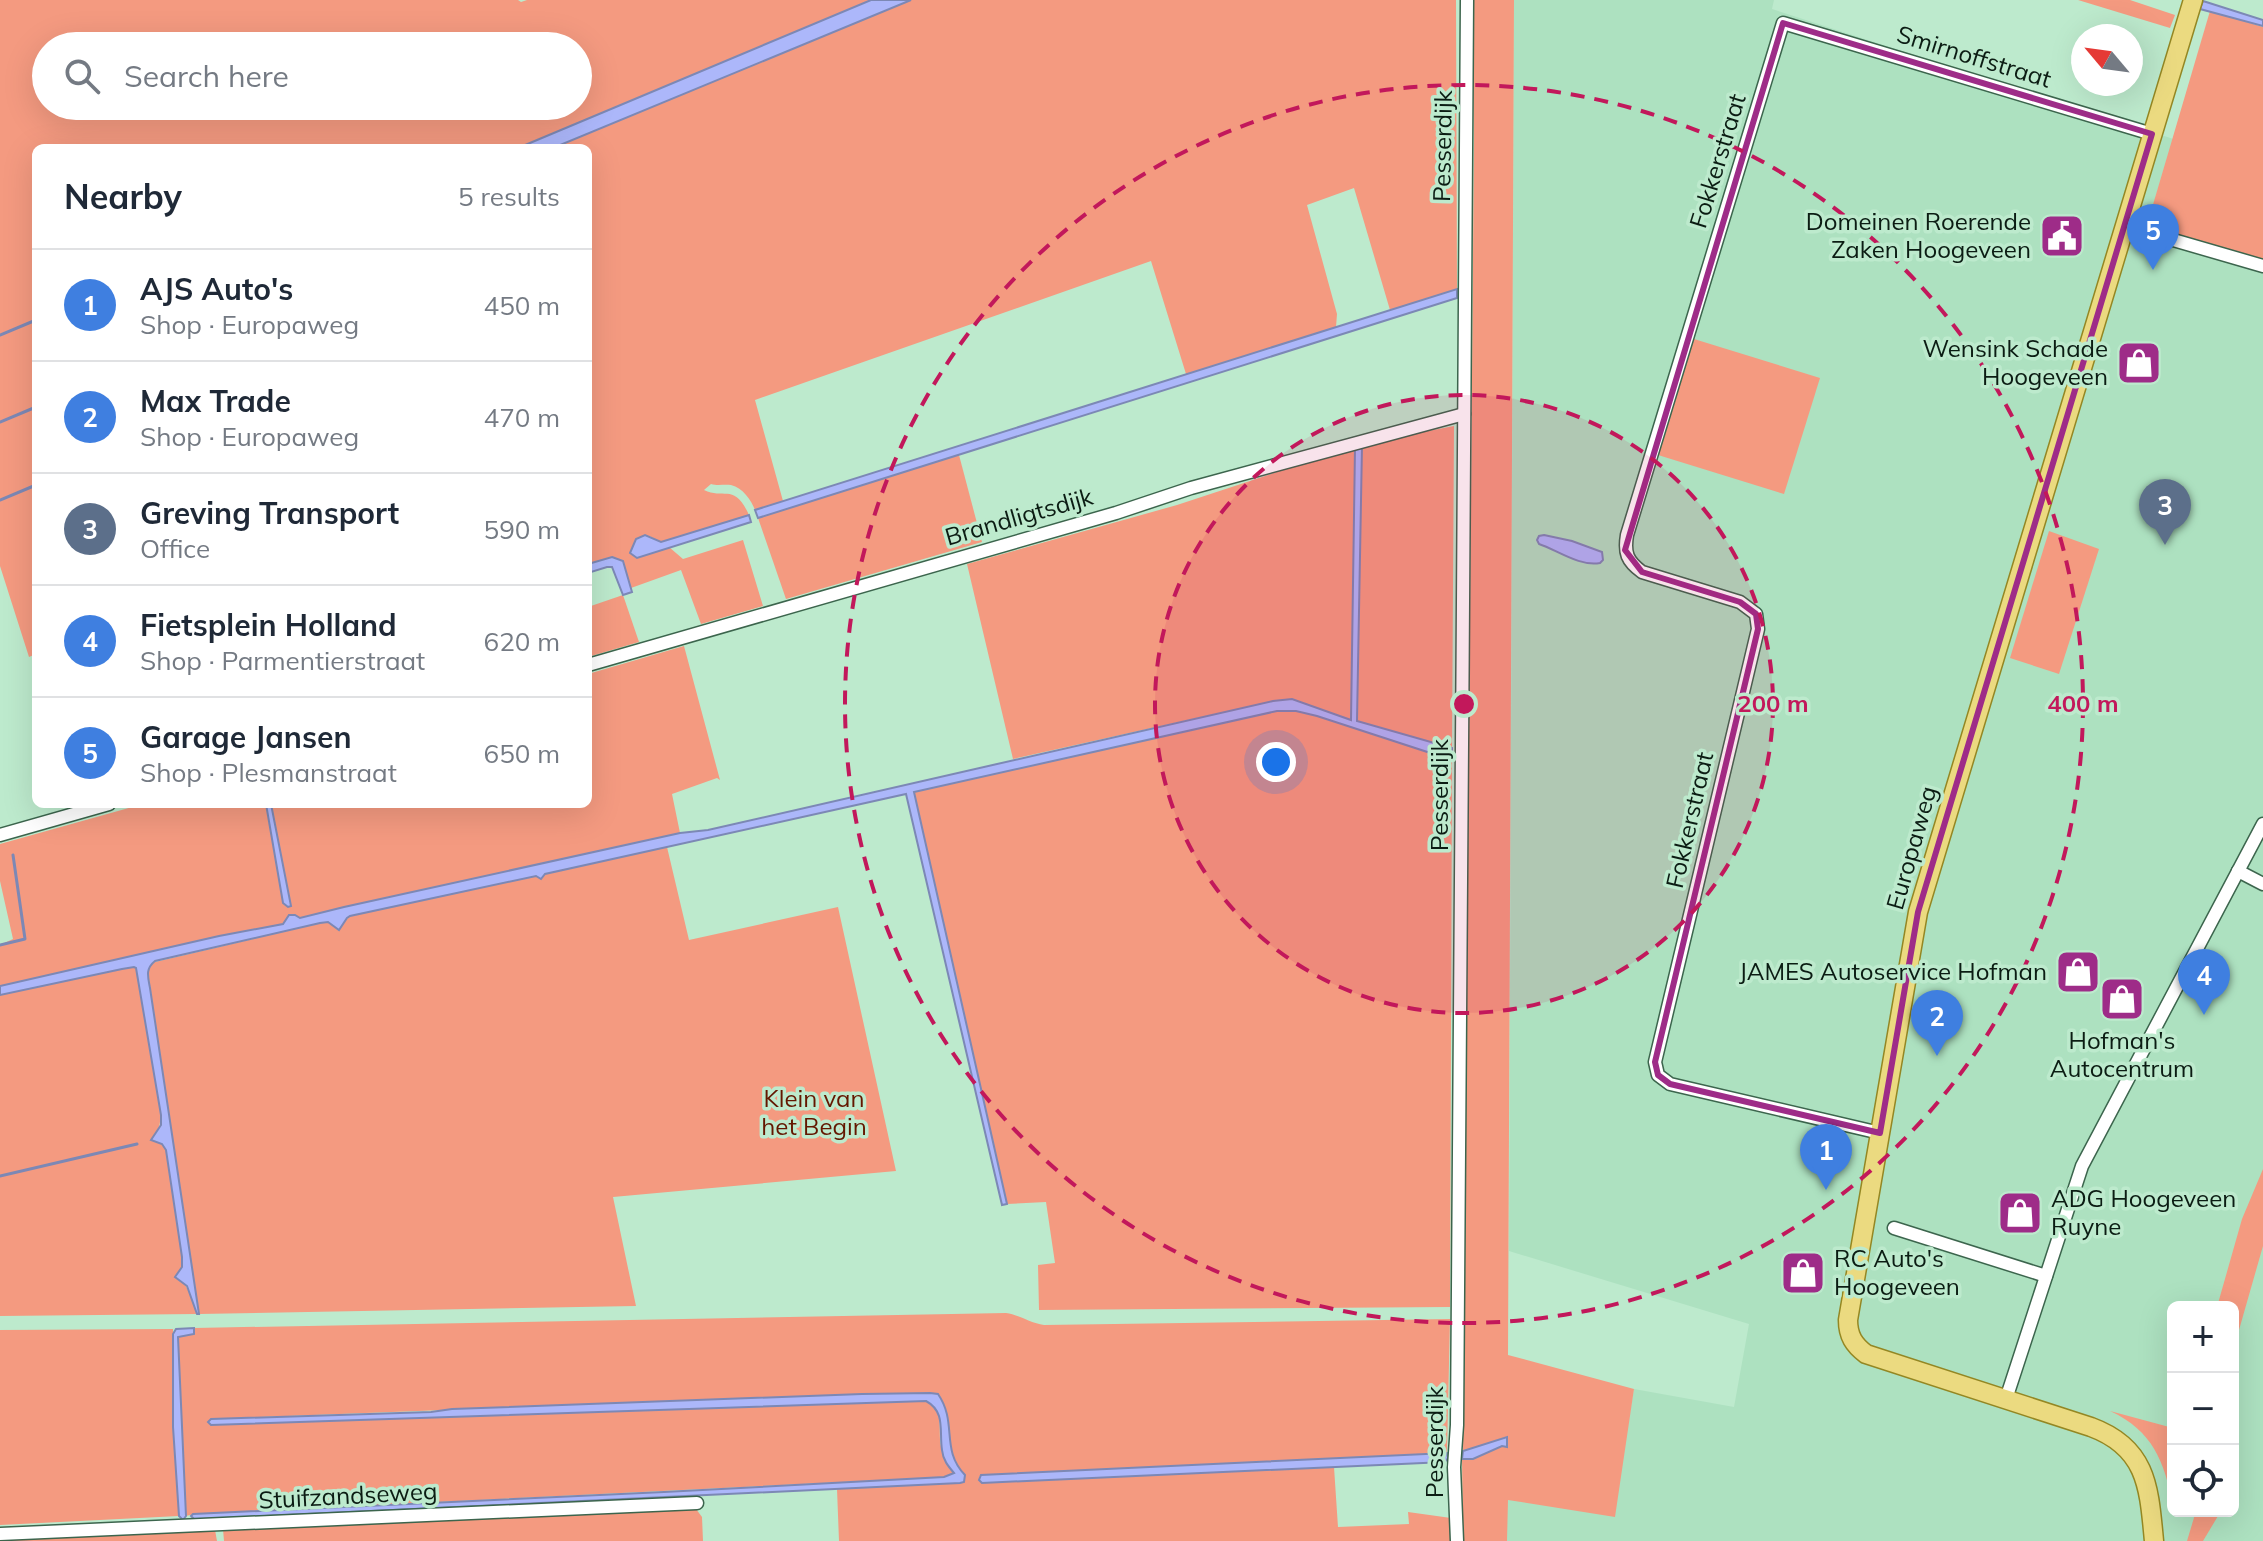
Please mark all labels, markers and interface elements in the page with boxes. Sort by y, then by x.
street label: Smirnoffstraat [1893,18,2055,94]
north arrow [2071,24,2143,96]
search box [32,32,592,120]
icon: search [60,54,104,98]
text: Search here [124,57,289,95]
street label: Pesserdijk [1426,89,1458,202]
street label: Fokkerstraat [1682,90,1752,231]
text: Nearby [64,175,182,218]
text: 5 results [458,180,560,213]
pin: 5 [2127,204,2179,270]
place label: Domeinen Roerende Zaken Hoogeveen [1806,206,2031,264]
public building icon: Domeinen Roerende Zaken Hoogeveen [2038,212,2086,260]
text: AJS Auto's [140,270,293,308]
text: 1 [82,289,98,322]
text: 450 m [484,289,560,322]
text: Shop · Europaweg [140,308,359,341]
place label: Wensink Schade Hoogeveen [1923,333,2108,391]
shop icon: Wensink Schade Hoogeveen [2115,339,2163,387]
text: Max Trade [140,382,291,420]
text: 2 [82,401,98,434]
text: 470 m [484,401,560,434]
text: Shop · Europaweg [140,420,359,453]
pin: 3 [2139,479,2191,545]
street label: Brandligtsdijk [941,480,1097,551]
text: Greving Transport [140,494,399,532]
text: 3 [82,513,98,546]
text: 590 m [484,513,560,546]
text: Office [140,532,210,565]
text: Fietsplein Holland [140,606,397,644]
text: 4 [82,625,98,658]
text: 620 m [484,625,560,658]
text: Shop · Parmentierstraat [140,644,425,677]
text: 200 m [1737,688,1809,718]
text: 400 m [2047,688,2119,718]
centre of rings [1450,690,1478,718]
text: Garage Jansen [140,718,351,756]
text: 5 [82,737,98,770]
text: 650 m [484,737,560,770]
street label: Pesserdijk [1424,738,1454,851]
your location [1256,742,1296,782]
street label: Fokkerstraat [1659,749,1719,891]
text: Shop · Plesmanstraat [140,756,397,789]
street label: Europaweg [1879,782,1943,913]
shop icon: JAMES Autoservice Hofman [2054,948,2102,996]
pin: 4 [2178,949,2230,1015]
place label: JAMES Autoservice Hofman [1739,956,2047,986]
shop icon: Hofman's Autocentrum [2098,975,2146,1023]
pin: 2 [1911,990,1963,1056]
place label: Hofman's Autocentrum [2050,1025,2194,1083]
park label: Klein van het Begin [761,1083,867,1141]
pin: 1 [1800,1124,1852,1190]
place label: ADG Hoogeveen Ruyne [2051,1183,2236,1241]
shop icon: ADG Hoogeveen Ruyne [1996,1189,2044,1237]
place label: RC Auto's Hoogeveen [1834,1243,1960,1301]
shop icon: RC Auto's Hoogeveen [1779,1249,1827,1297]
map controls [2167,1301,2239,1517]
button: + [2167,1301,2239,1373]
button: − [2167,1373,2239,1445]
street label: Pesserdijk [1419,1385,1449,1498]
button: locate [2167,1445,2239,1517]
street label: Stuifzandseweg [258,1475,438,1515]

